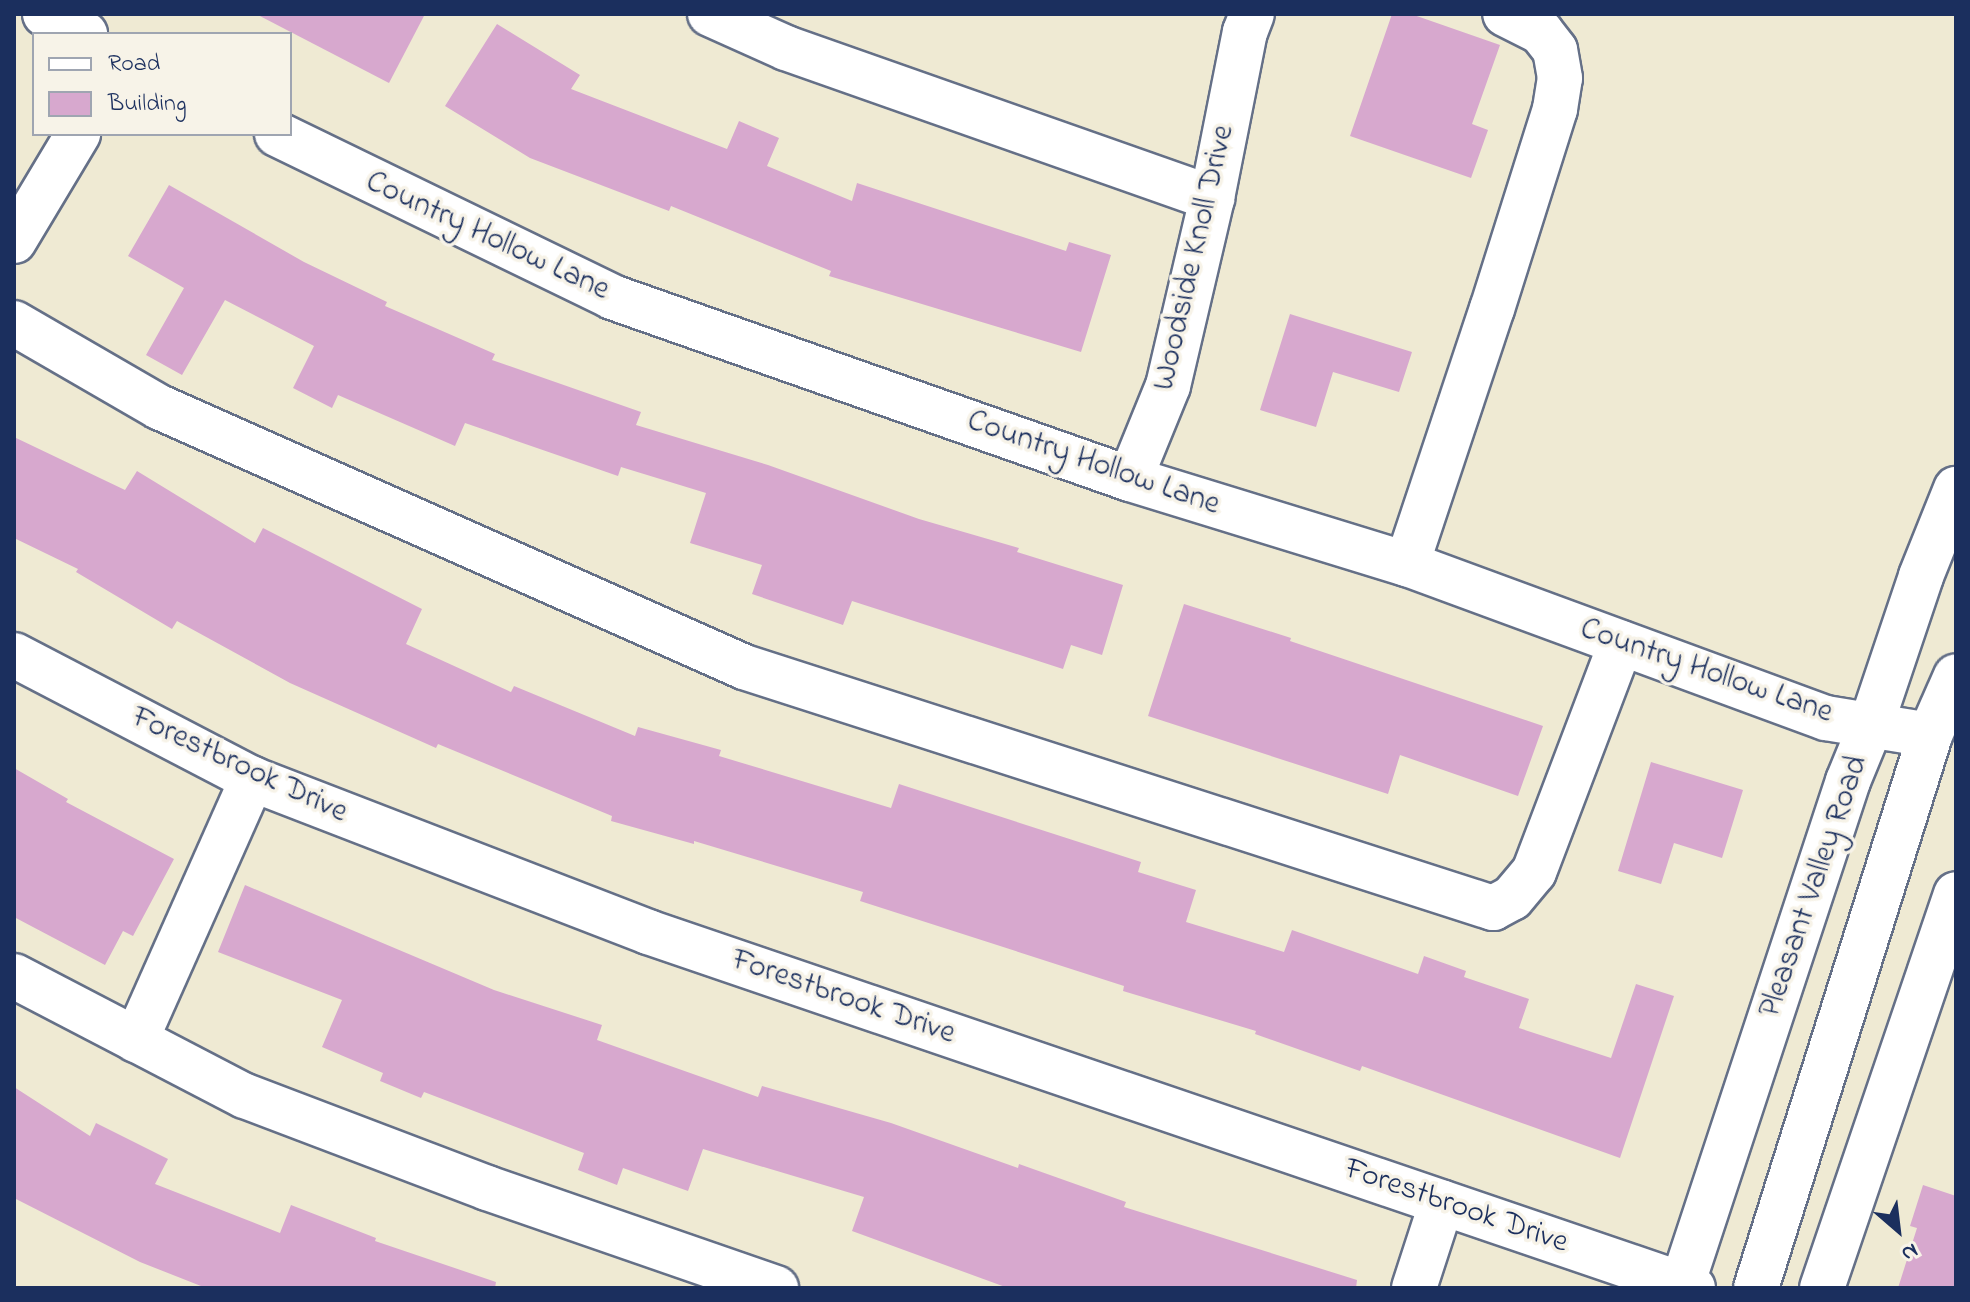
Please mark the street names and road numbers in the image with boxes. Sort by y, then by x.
street label: Woodside Knoll Drive [1146,122,1244,394]
street label: Country Hollow Lane [359,164,615,310]
street label: Country Hollow Lane [962,403,1224,525]
street label: Country Hollow Lane [1575,611,1837,733]
street label: Forestbrook Drive [125,699,353,833]
street label: Pleasant Valley Road [1752,751,1878,1023]
street label: Forestbrook Drive [726,942,960,1054]
street label: Forestbrook Drive [1339,1151,1573,1263]

